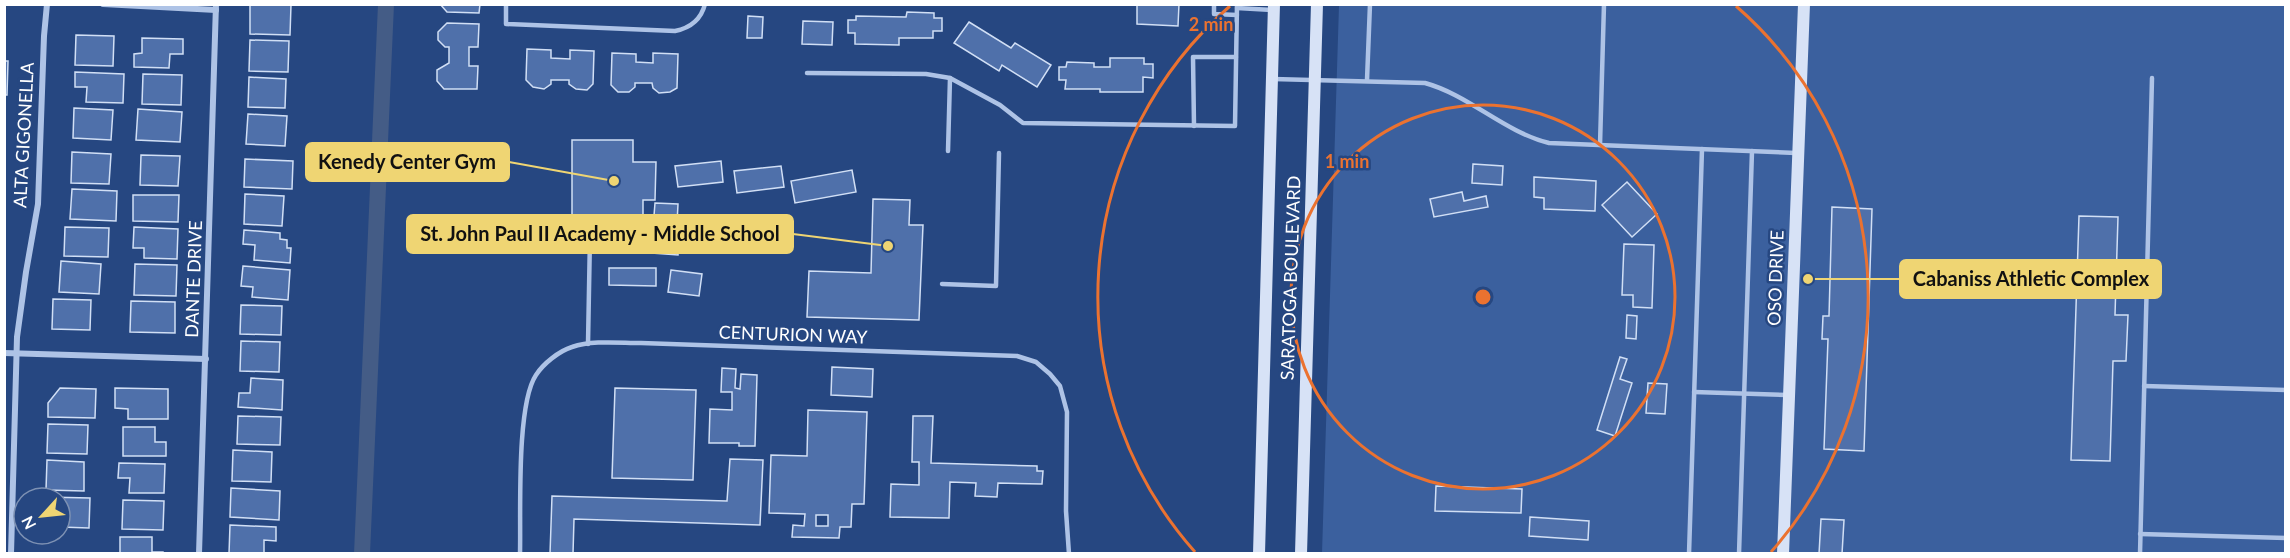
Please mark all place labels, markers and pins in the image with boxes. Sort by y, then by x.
callout: Kenedy Center Gym [306,143,509,181]
callout: St. John Paul II Academy - Middle School [407,215,793,253]
callout: Cabaniss Athletic Complex [1900,260,2161,298]
centre of rings [1473,287,1493,307]

